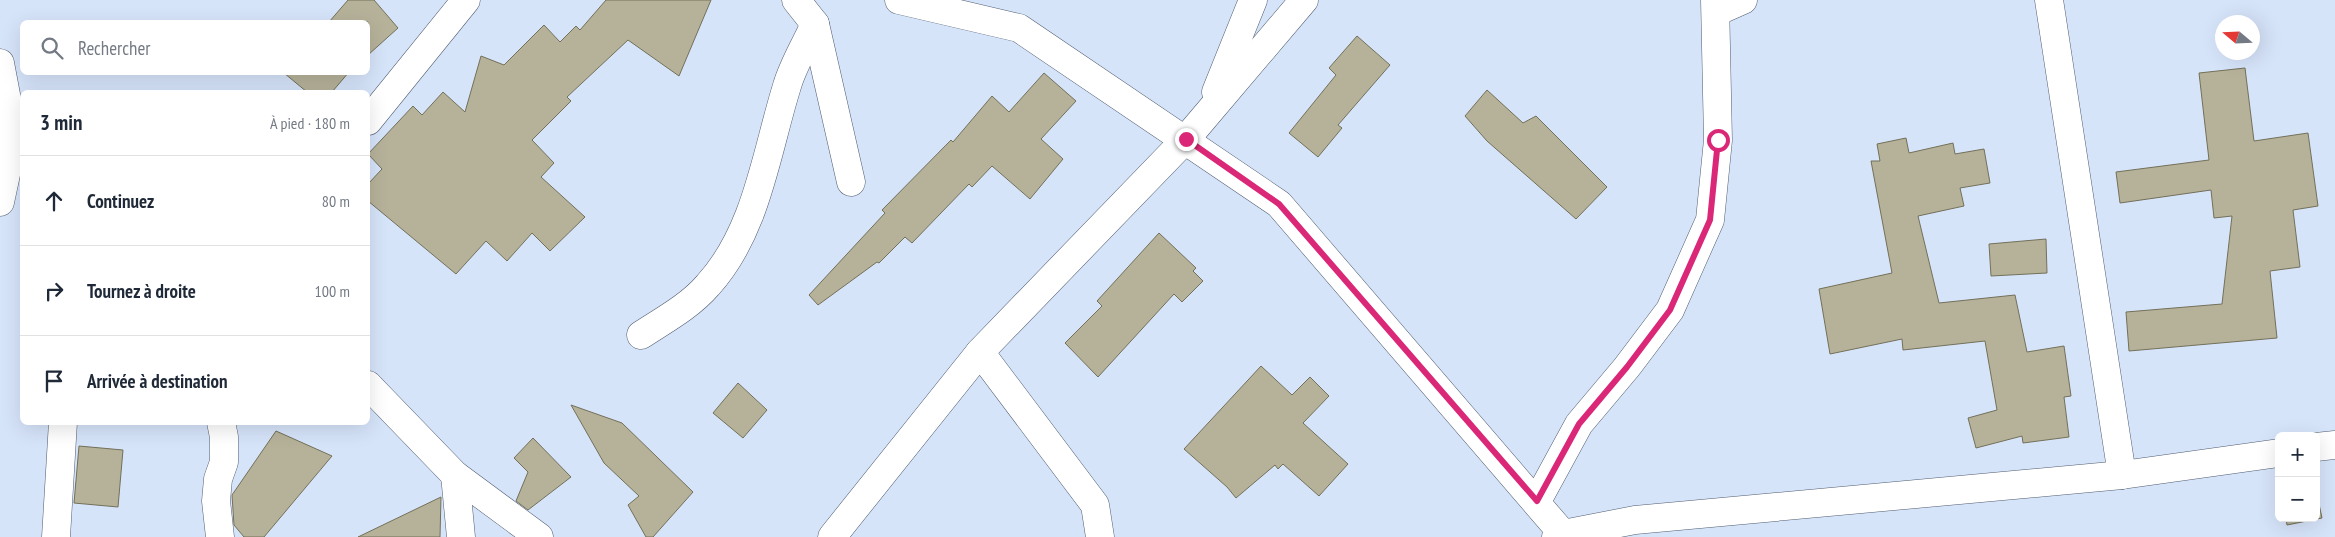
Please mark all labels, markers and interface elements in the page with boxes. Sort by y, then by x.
north arrow [2215,15,2260,60]
search box [20,20,370,75]
icon: search [38,34,66,62]
text: Rechercher [78,36,150,60]
text: 3 min [40,109,82,136]
text: À pied · 180 m [270,113,350,133]
route end [1175,128,1198,151]
route start [1707,129,1730,152]
icon: ahead [40,187,68,215]
text: Continuez [87,189,154,213]
text: 80 m [322,191,350,211]
icon: right [40,277,68,305]
text: Tournez à droite [87,279,196,303]
text: 100 m [315,281,350,301]
icon: arrive [40,367,68,395]
text: Arrivée à destination [87,369,228,393]
map controls [2275,432,2320,522]
button: + [2275,432,2320,477]
button: − [2275,477,2320,522]

